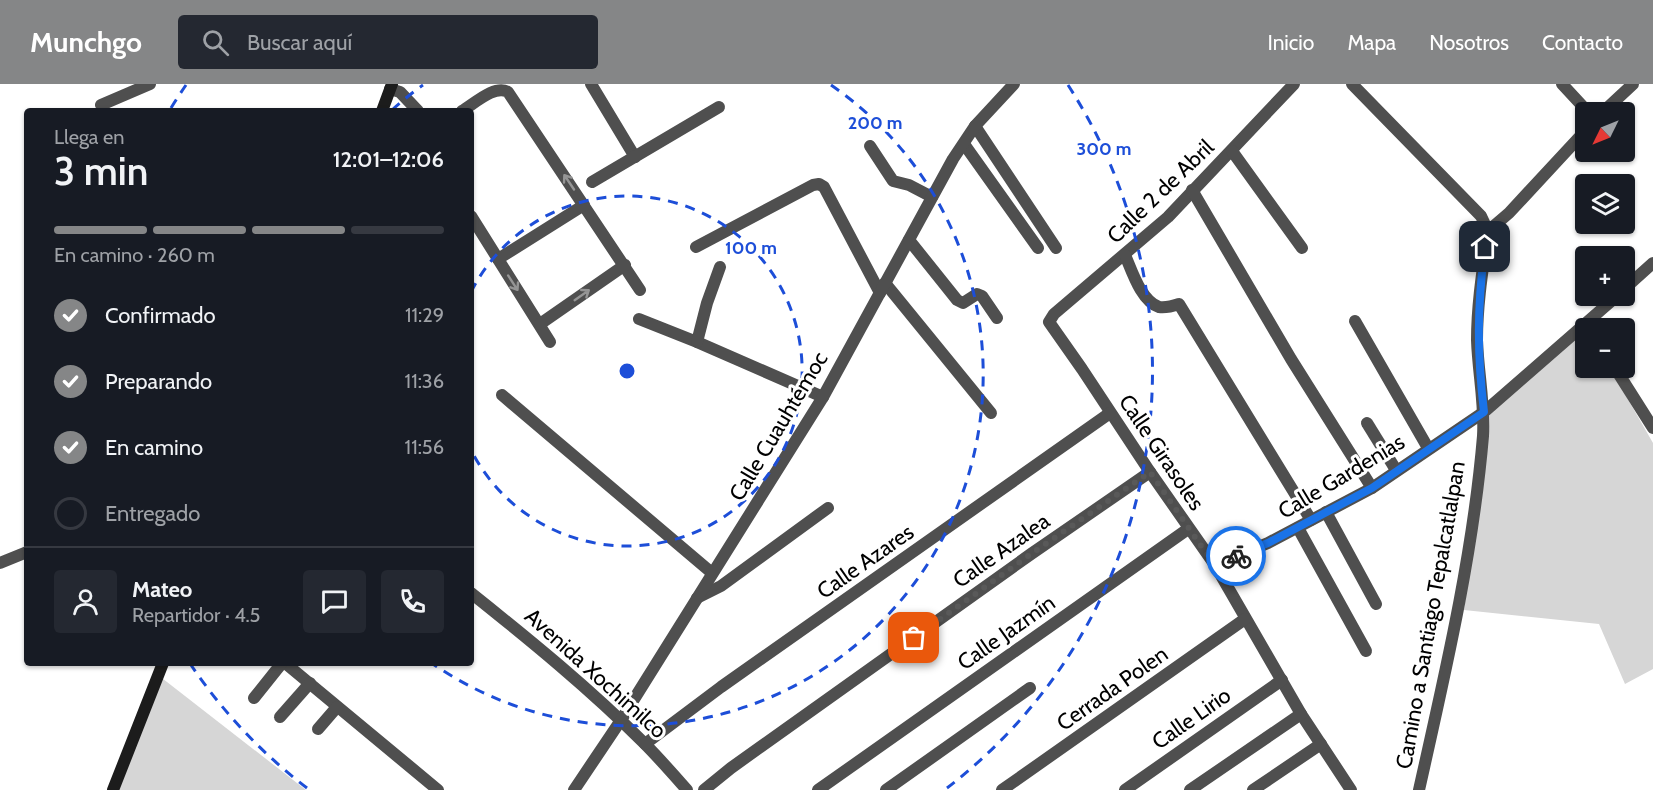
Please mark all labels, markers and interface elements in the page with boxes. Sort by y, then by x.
search box [178,15,598,69]
text: Munchgo [30,25,142,59]
icon: search [199,26,232,59]
text: Buscar aquí [247,29,352,56]
text: Inicio [1267,30,1314,55]
text: Mapa [1347,30,1396,55]
text: Nosotros [1429,30,1509,55]
text: Contacto [1542,30,1623,55]
north arrow [1575,102,1635,162]
map controls [1575,102,1635,378]
text: 200 m [848,112,902,134]
text: Llega en [54,125,124,149]
street label: Calle 2 de Abril [1101,133,1220,249]
text: 300 m [1077,138,1131,160]
text: 12:01–12:06 [333,146,444,173]
text: 3 min [54,147,148,195]
one-way arrow [563,174,575,191]
button: layers [1575,174,1635,234]
pin [1459,221,1510,272]
icon: home [1468,230,1501,263]
text: 100 m [725,237,777,259]
text: En camino · 260 m [54,243,215,267]
button: + [1575,246,1635,306]
one-way arrow [508,274,520,291]
one-way arrow [574,289,590,301]
icon: check [54,299,87,332]
text: Confirmado [105,302,216,329]
text: 11:29 [405,303,444,327]
button: − [1575,318,1635,378]
street label: Calle Cuauhtémoc [723,347,834,506]
centre of rings [617,361,637,381]
icon: check [54,365,87,398]
text: Preparando [105,368,212,395]
text: 11:36 [405,369,444,393]
street label: Calle Girasoles [1113,389,1210,515]
street label: Calle Gardenias [1273,428,1409,525]
icon: check [54,431,87,464]
text: En camino [105,434,203,461]
text: 11:56 [405,435,444,459]
street label: Camino a Santiago Tepalcatlalpan [1390,459,1471,771]
text: Entregado [105,500,200,527]
street label: Calle Azalea [948,507,1055,594]
street label: Calle Azares [812,518,919,605]
courier [1206,526,1266,586]
icon: bike [1220,540,1253,573]
button: person [54,570,117,633]
button: chat [303,570,366,633]
button: phone [381,570,444,633]
text: Mateo [132,576,192,603]
street label: Calle Jazmín [952,589,1060,676]
text: Repartidor · 4.5 [132,603,260,627]
street label: Avenida Xochimilco [519,603,672,744]
pin [888,612,939,663]
icon: bag [897,621,930,654]
street label: Cerrada Polen [1051,640,1173,737]
street label: Calle Lirio [1147,682,1236,755]

